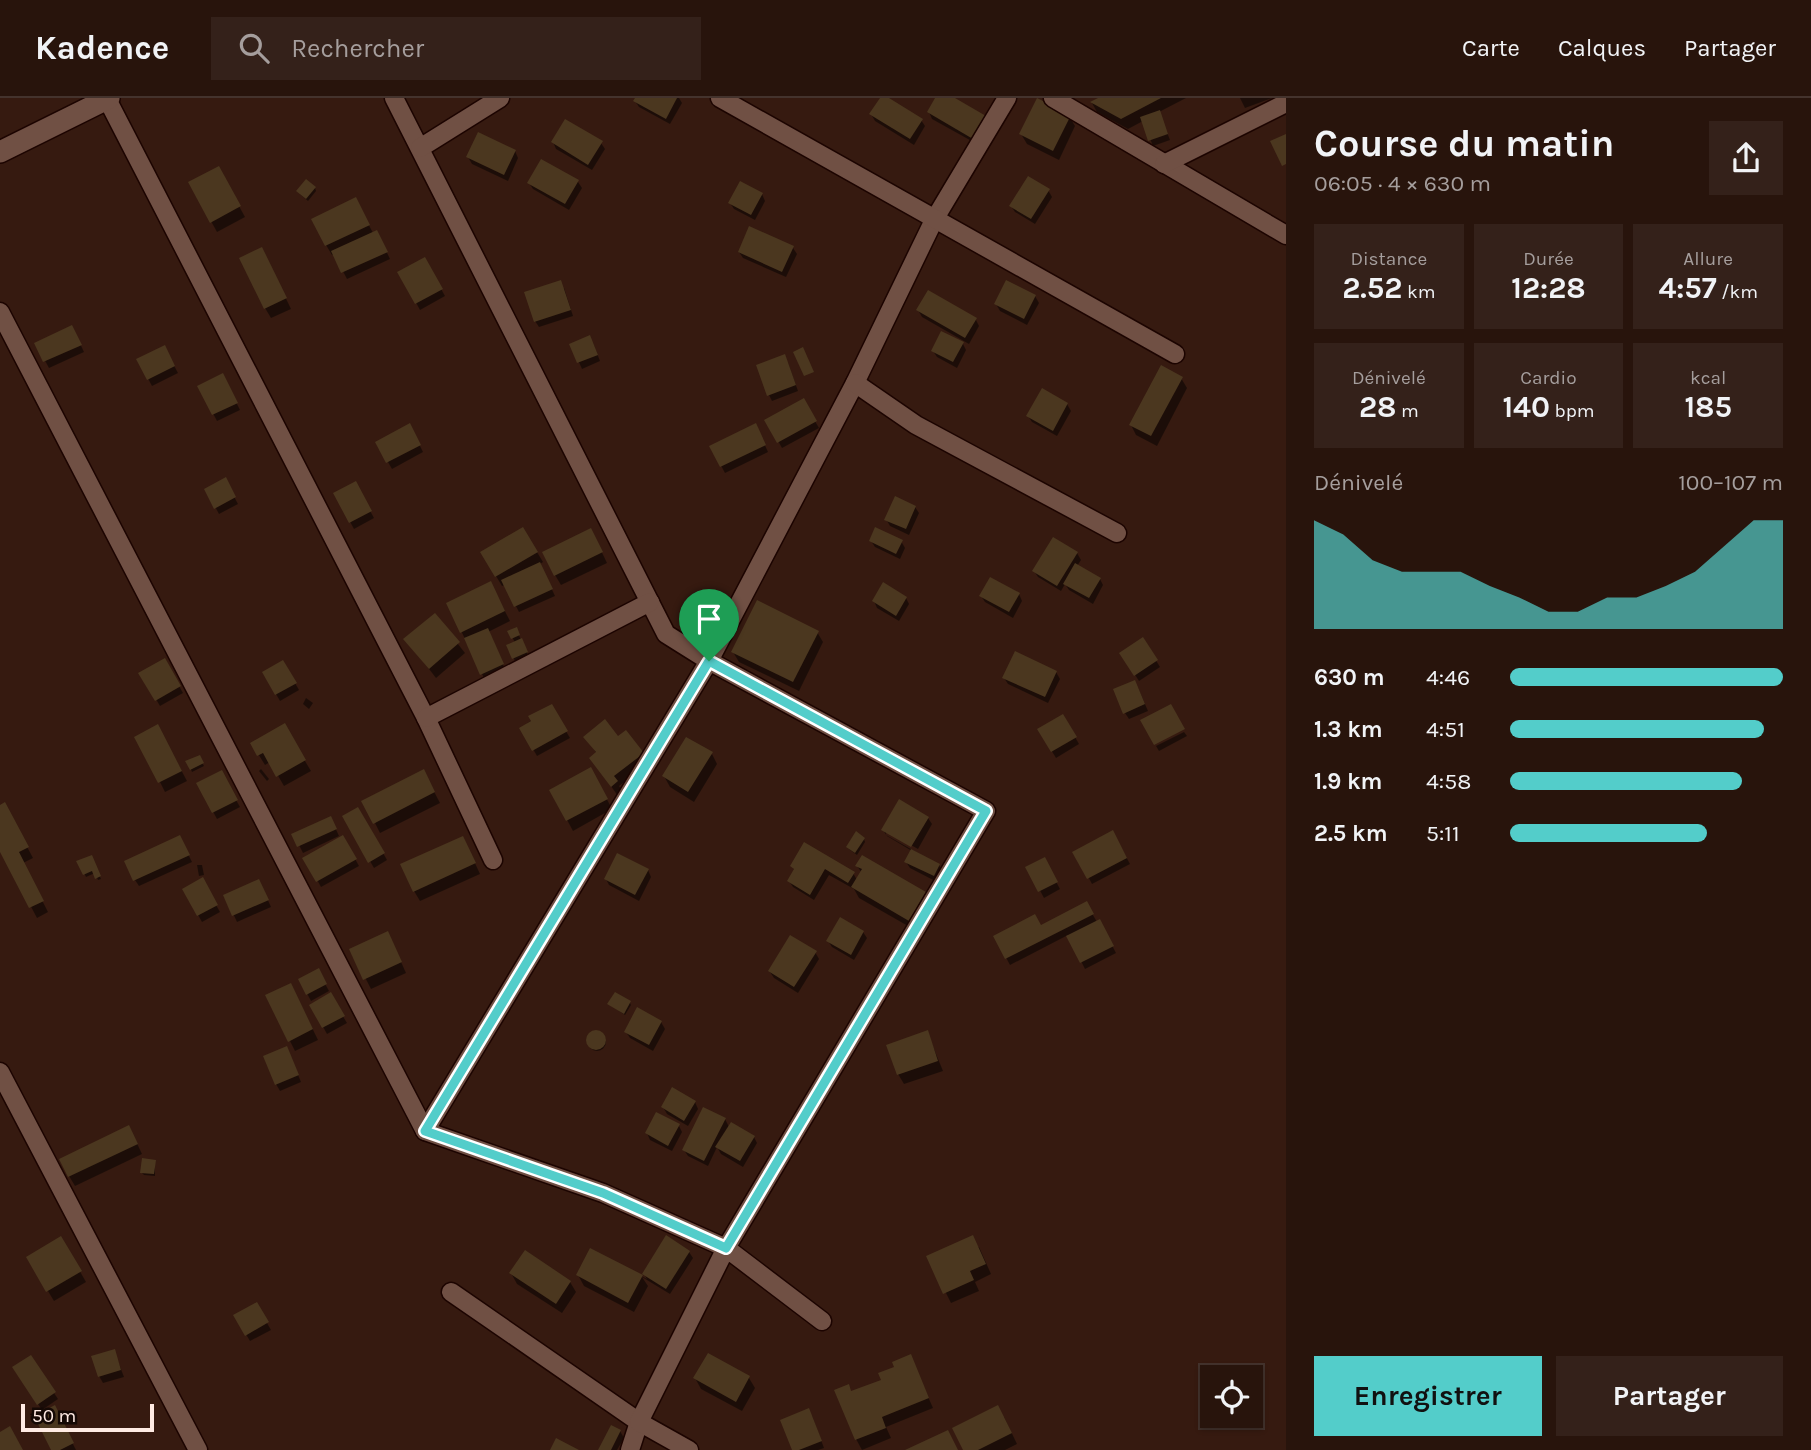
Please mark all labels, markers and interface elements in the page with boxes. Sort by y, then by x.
search box [211,17,701,80]
text: Kadence [35,29,169,67]
icon: search [235,29,273,67]
text: Rechercher [291,33,424,64]
text: Carte [1462,34,1520,62]
text: Calques [1558,34,1646,62]
text: Partager [1684,34,1776,62]
text: Course du matin [1314,121,1614,166]
button: share [1709,121,1783,195]
text: 06:05 · 4 × 630 m [1314,170,1491,197]
text: Distance [1350,248,1427,270]
text: Durée [1523,248,1574,270]
text: Allure [1683,248,1733,270]
text: 2.52 [1342,270,1402,306]
text: 12:28 [1511,270,1586,306]
text: 4:57 [1658,270,1717,306]
text: km [1402,281,1435,303]
text: /km [1717,281,1758,303]
text: Dénivelé [1352,367,1426,389]
text: Cardio [1520,367,1577,389]
text: kcal [1690,367,1726,389]
text: 28 [1359,389,1396,425]
text: 140 [1502,389,1550,425]
text: 185 [1684,389,1732,425]
text: m [1396,400,1419,422]
text: bpm [1550,400,1595,422]
text: Dénivelé [1314,469,1403,496]
text: 100–107 m [1678,469,1783,496]
pin [679,589,739,661]
icon: arrive [690,600,728,638]
text: 630 m [1314,664,1384,691]
text: 4:46 [1426,664,1470,691]
text: 1.3 km [1314,716,1383,743]
text: 4:51 [1426,716,1465,743]
text: 1.9 km [1314,768,1382,795]
text: 4:58 [1426,768,1471,795]
text: 2.5 km [1314,820,1388,847]
text: 5:11 [1426,820,1460,847]
button: Enregistrer [1314,1356,1542,1436]
button: Partager [1556,1356,1783,1436]
map controls [1200,1365,1263,1428]
button: locate [1200,1365,1263,1428]
scale bar [21,1401,154,1433]
text: 50 m [32,1405,76,1427]

